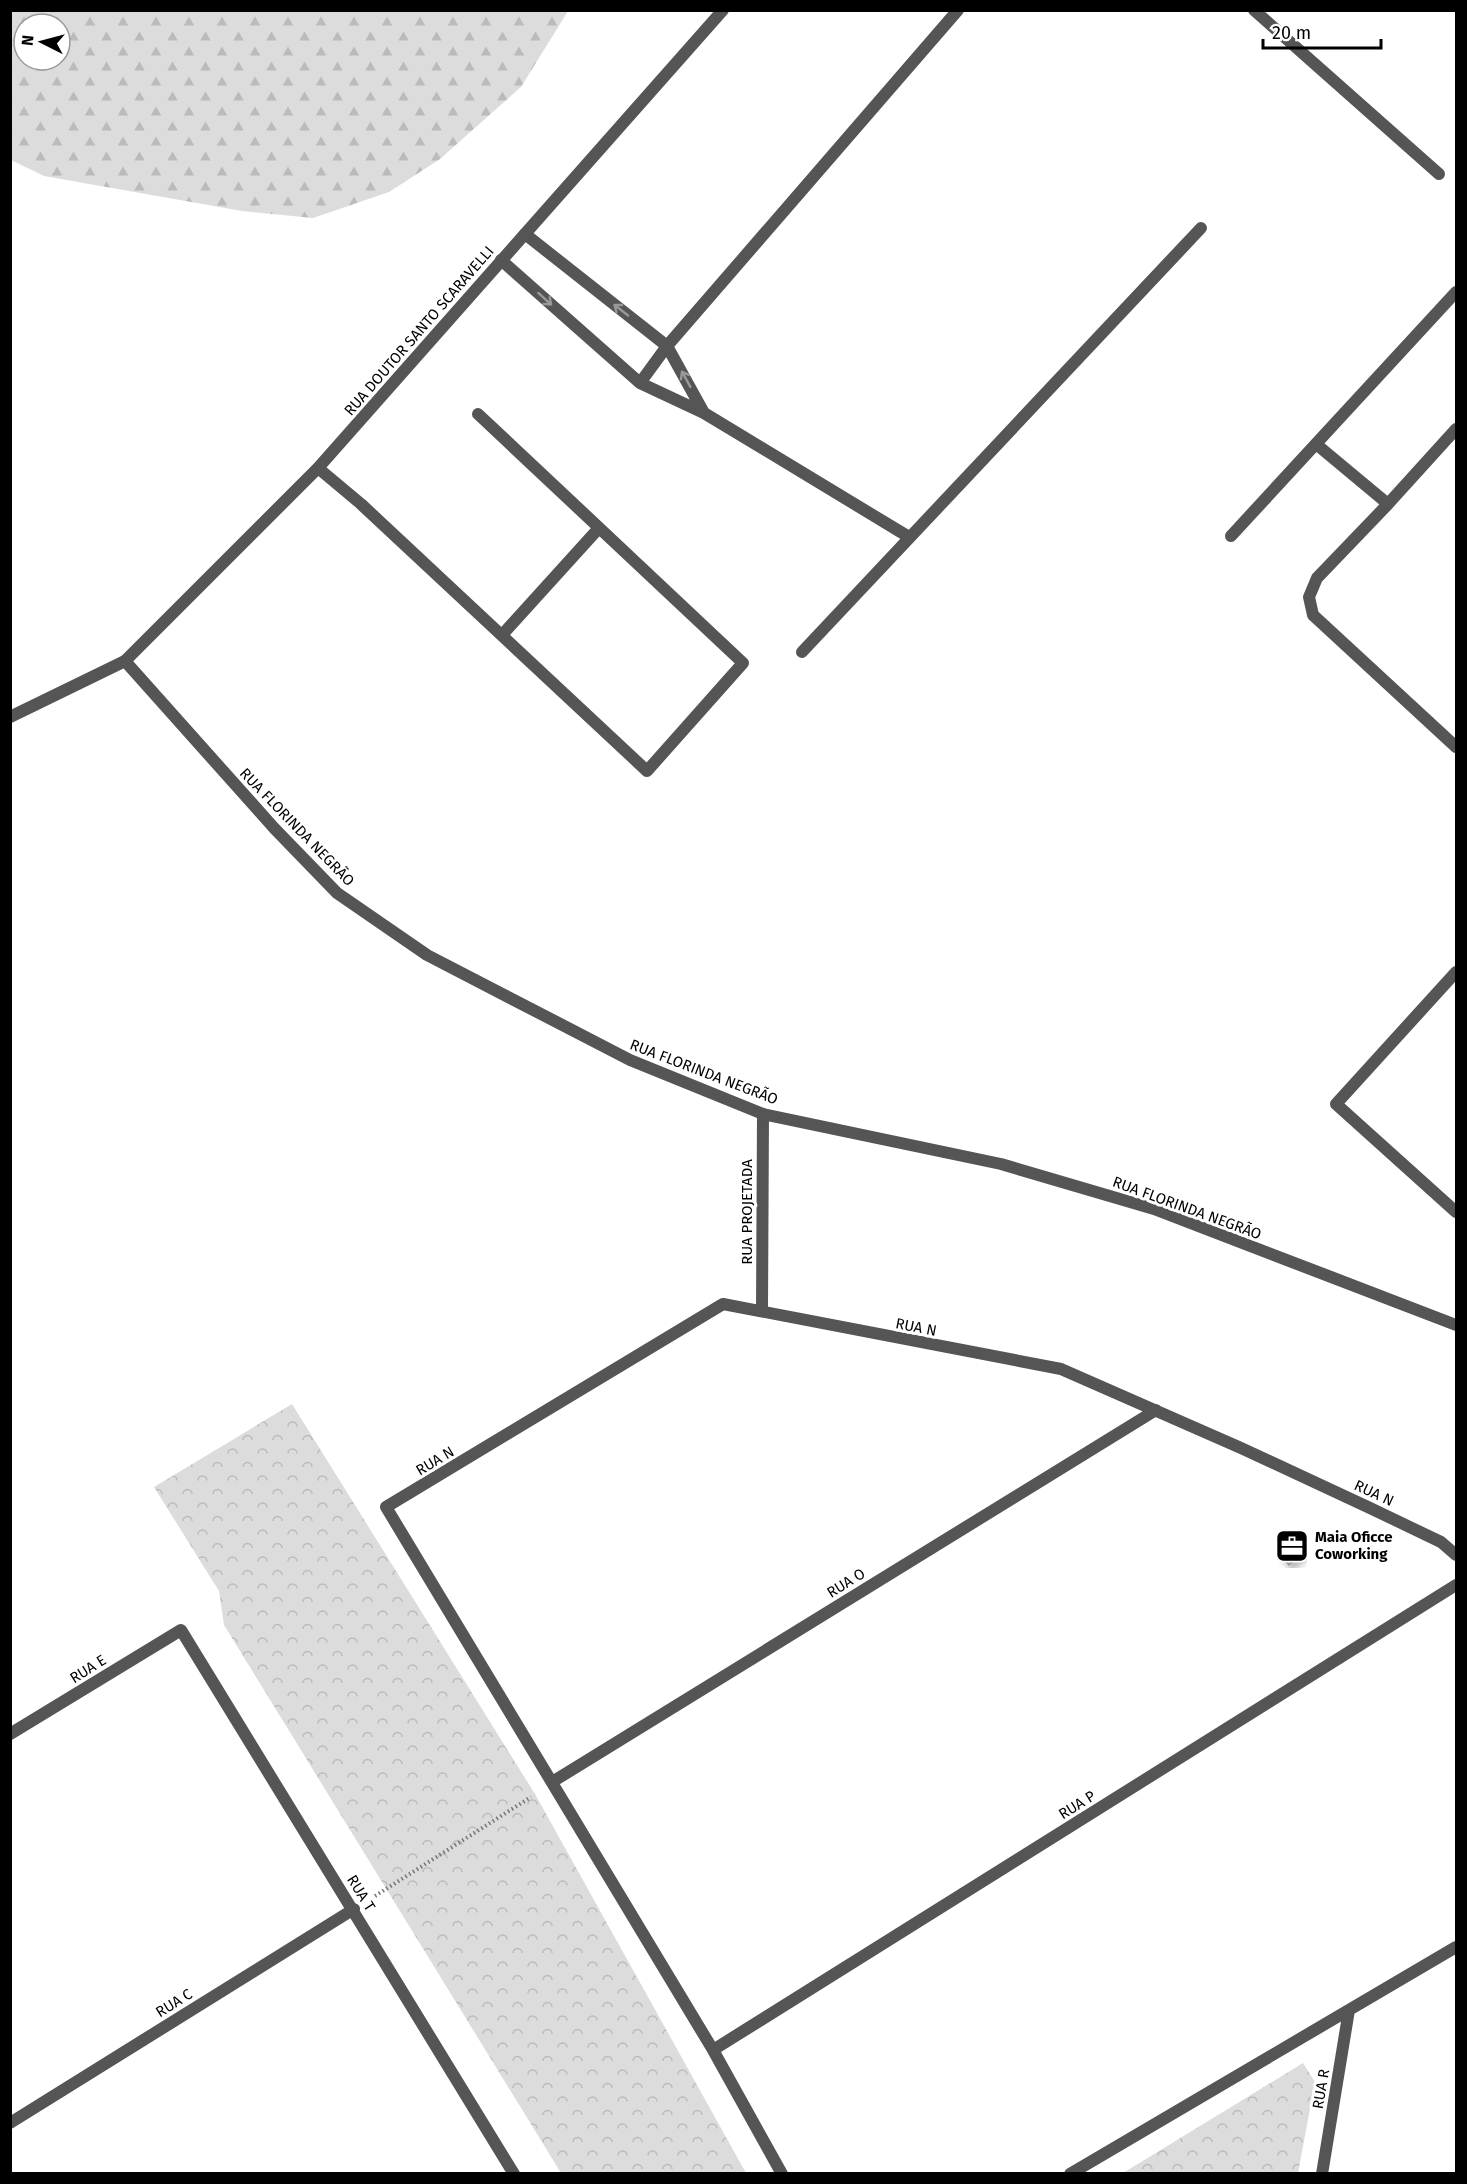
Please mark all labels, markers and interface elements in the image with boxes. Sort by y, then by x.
north arrow [12,12,72,72]
scale bar [1263,12,1382,50]
text: 20 m [1272,22,1311,44]
text: N [18,34,38,47]
street label: RUA DOUTOR SANTO SCARAVELLI [340,243,498,419]
one-way arrow [537,292,552,306]
one-way arrow [613,303,629,316]
one-way arrow [680,371,692,388]
street label: RUA FLORINDA NEGRÃO [236,764,358,890]
street label: RUA FLORINDA NEGRÃO [627,1035,781,1109]
street label: RUA PROJETADA [738,1159,756,1265]
street label: RUA FLORINDA NEGRÃO [1110,1173,1264,1243]
street label: RUA N [894,1314,938,1340]
street label: RUA N [413,1443,457,1479]
street label: RUA N [1351,1476,1397,1510]
office icon: Maia Oficce Coworking [1274,1528,1310,1564]
place label: Maia Oficce Coworking [1315,1528,1392,1563]
street label: RUA O [824,1564,868,1602]
street label: RUA E [67,1651,109,1687]
street label: RUA P [1055,1787,1099,1823]
street label: RUA T [343,1872,379,1915]
street label: RUA C [152,1985,196,2021]
street label: RUA R [1309,2068,1333,2110]

